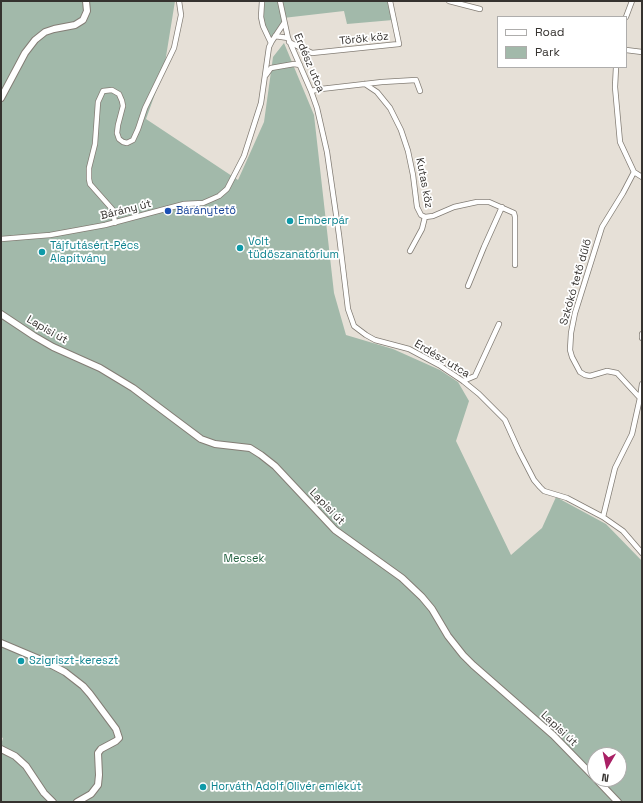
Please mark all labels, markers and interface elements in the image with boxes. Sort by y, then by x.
legend [497,16,627,68]
text: Road [535,24,564,40]
street label: Török köz [339,30,389,48]
street label: Erdész utca [291,32,327,94]
text: Park [535,44,560,60]
street label: Kutas köz [413,157,435,209]
street label: Bárány út [99,197,153,223]
place label: Báránytető [176,204,236,218]
marker: Báránytető [163,206,173,216]
place label: Emberpár [298,214,349,228]
marker: Emberpár [285,216,295,226]
place label: Volt tüdőszanatórium [248,235,339,261]
street label: Szkókó tető dűlő [557,237,595,327]
place label: Tájfutásért-Pécs Alapítvány [50,239,139,265]
marker: Volt tüdőszanatórium [235,243,245,253]
marker: Tájfutásért-Pécs Alapítvány [37,247,47,257]
street label: Lapisi út [24,313,70,347]
street label: Erdész utca [412,337,472,381]
street label: Lapisi út [307,486,347,528]
park label: Mecsek [224,552,264,566]
place label: Szigriszt-kereszt [29,654,119,668]
marker: Szigriszt-kereszt [16,656,26,666]
street label: Lapisi út [538,709,580,749]
north arrow [587,747,627,787]
text: N [601,770,610,785]
place label: Horváth Adolf Olivér emlékút [211,780,362,794]
marker: Horváth Adolf Olivér emlékút [198,782,208,792]

